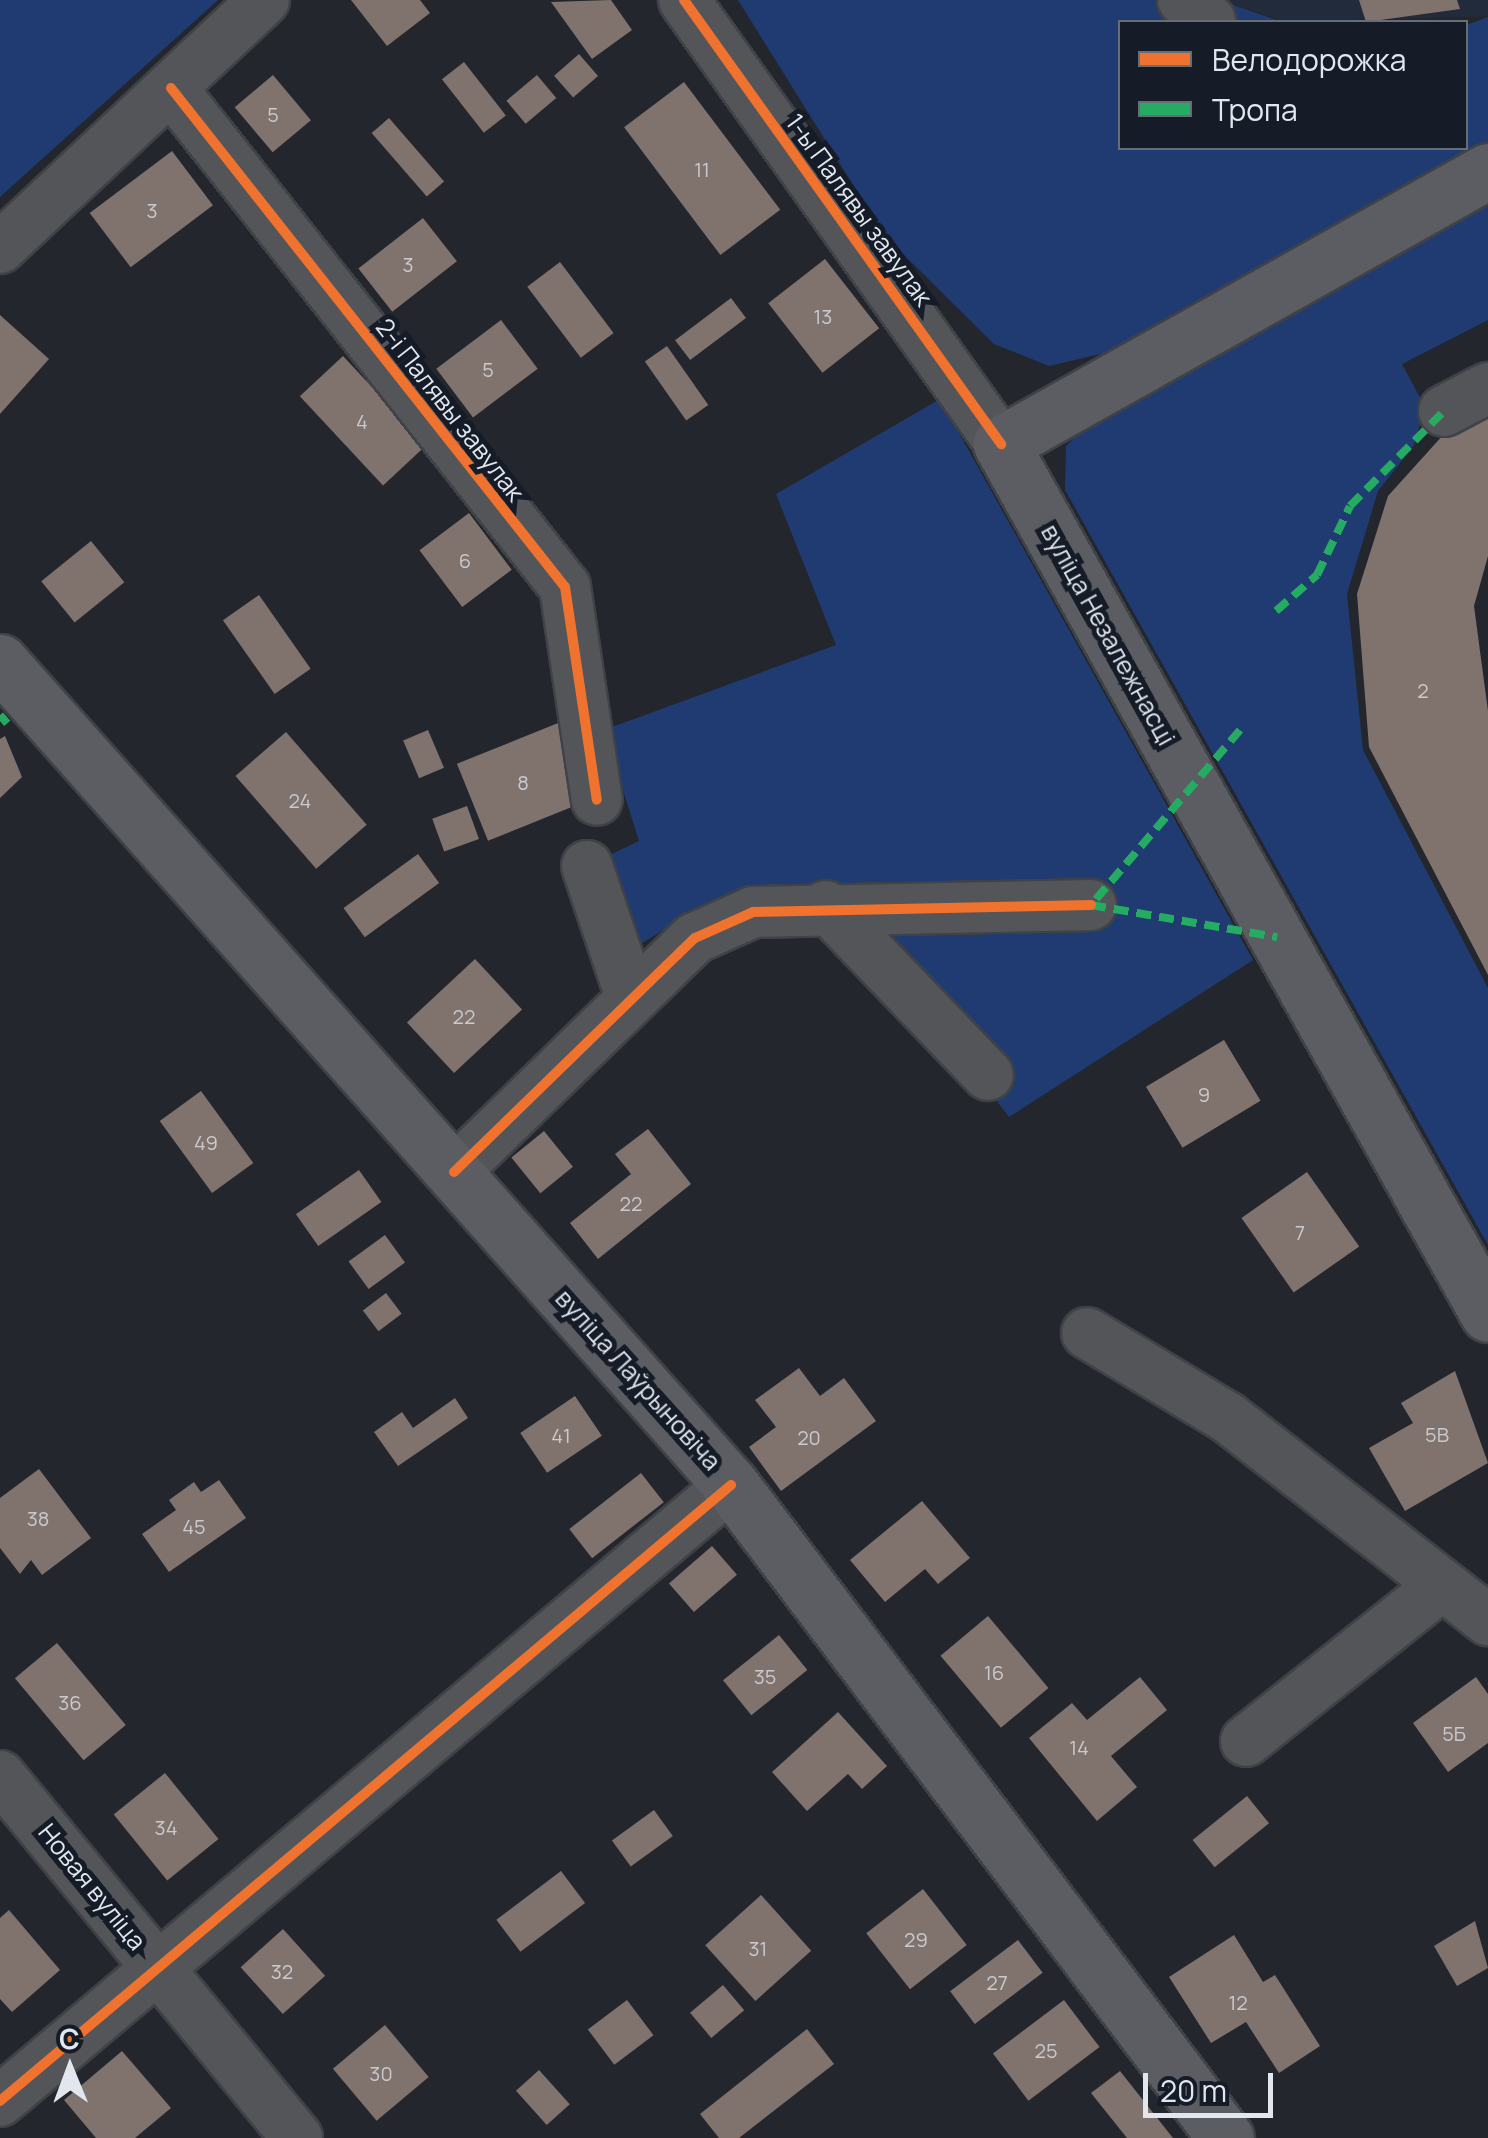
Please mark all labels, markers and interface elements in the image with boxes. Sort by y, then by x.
legend [1118,20,1468,150]
text: Велодорожка [1212,39,1406,80]
text: Тропа [1212,89,1298,130]
house number: 5 [267,102,279,126]
street label: 1-ы Палявы завулак [779,108,939,312]
house number: 11 [694,157,710,181]
house number: 3 [146,198,158,222]
house number: 3 [402,252,414,276]
house number: 13 [814,304,832,328]
street label: 2-і Палявы завулак [369,313,531,507]
house number: 5 [482,357,494,381]
house number: 4 [356,409,368,433]
street label: вуліца Незалежнасці [1035,519,1181,751]
house number: 6 [459,548,471,572]
house number: 2 [1417,678,1429,702]
house number: 8 [517,770,529,794]
house number: 24 [289,788,311,812]
house number: 22 [453,1004,475,1028]
house number: 9 [1198,1082,1210,1106]
house number: 49 [194,1130,218,1154]
house number: 22 [620,1191,642,1215]
house number: 7 [1295,1220,1305,1244]
street label: вуліца Лаўрыновіча [549,1284,727,1476]
house number: 5В [1425,1422,1449,1446]
house number: 41 [551,1423,571,1447]
house number: 20 [797,1425,821,1449]
house number: 38 [27,1506,49,1530]
house number: 45 [182,1514,206,1538]
house number: 16 [984,1660,1004,1684]
house number: 35 [754,1664,776,1688]
house number: 36 [58,1690,82,1714]
house number: 5Б [1442,1721,1466,1745]
house number: 14 [1069,1735,1089,1759]
house number: 34 [155,1815,177,1839]
street label: Новая вуліца [32,1818,152,1956]
house number: 29 [904,1927,928,1951]
house number: 31 [749,1936,767,1960]
house number: 32 [271,1959,293,1983]
house number: 27 [986,1970,1008,1994]
house number: 12 [1228,1990,1248,2014]
north arrow [20,2018,120,2118]
text: С [59,2019,80,2057]
house number: 25 [1035,2038,1057,2062]
scale bar [1148,2053,1278,2115]
house number: 30 [369,2061,393,2085]
text: 20 m [1160,2070,1227,2111]

